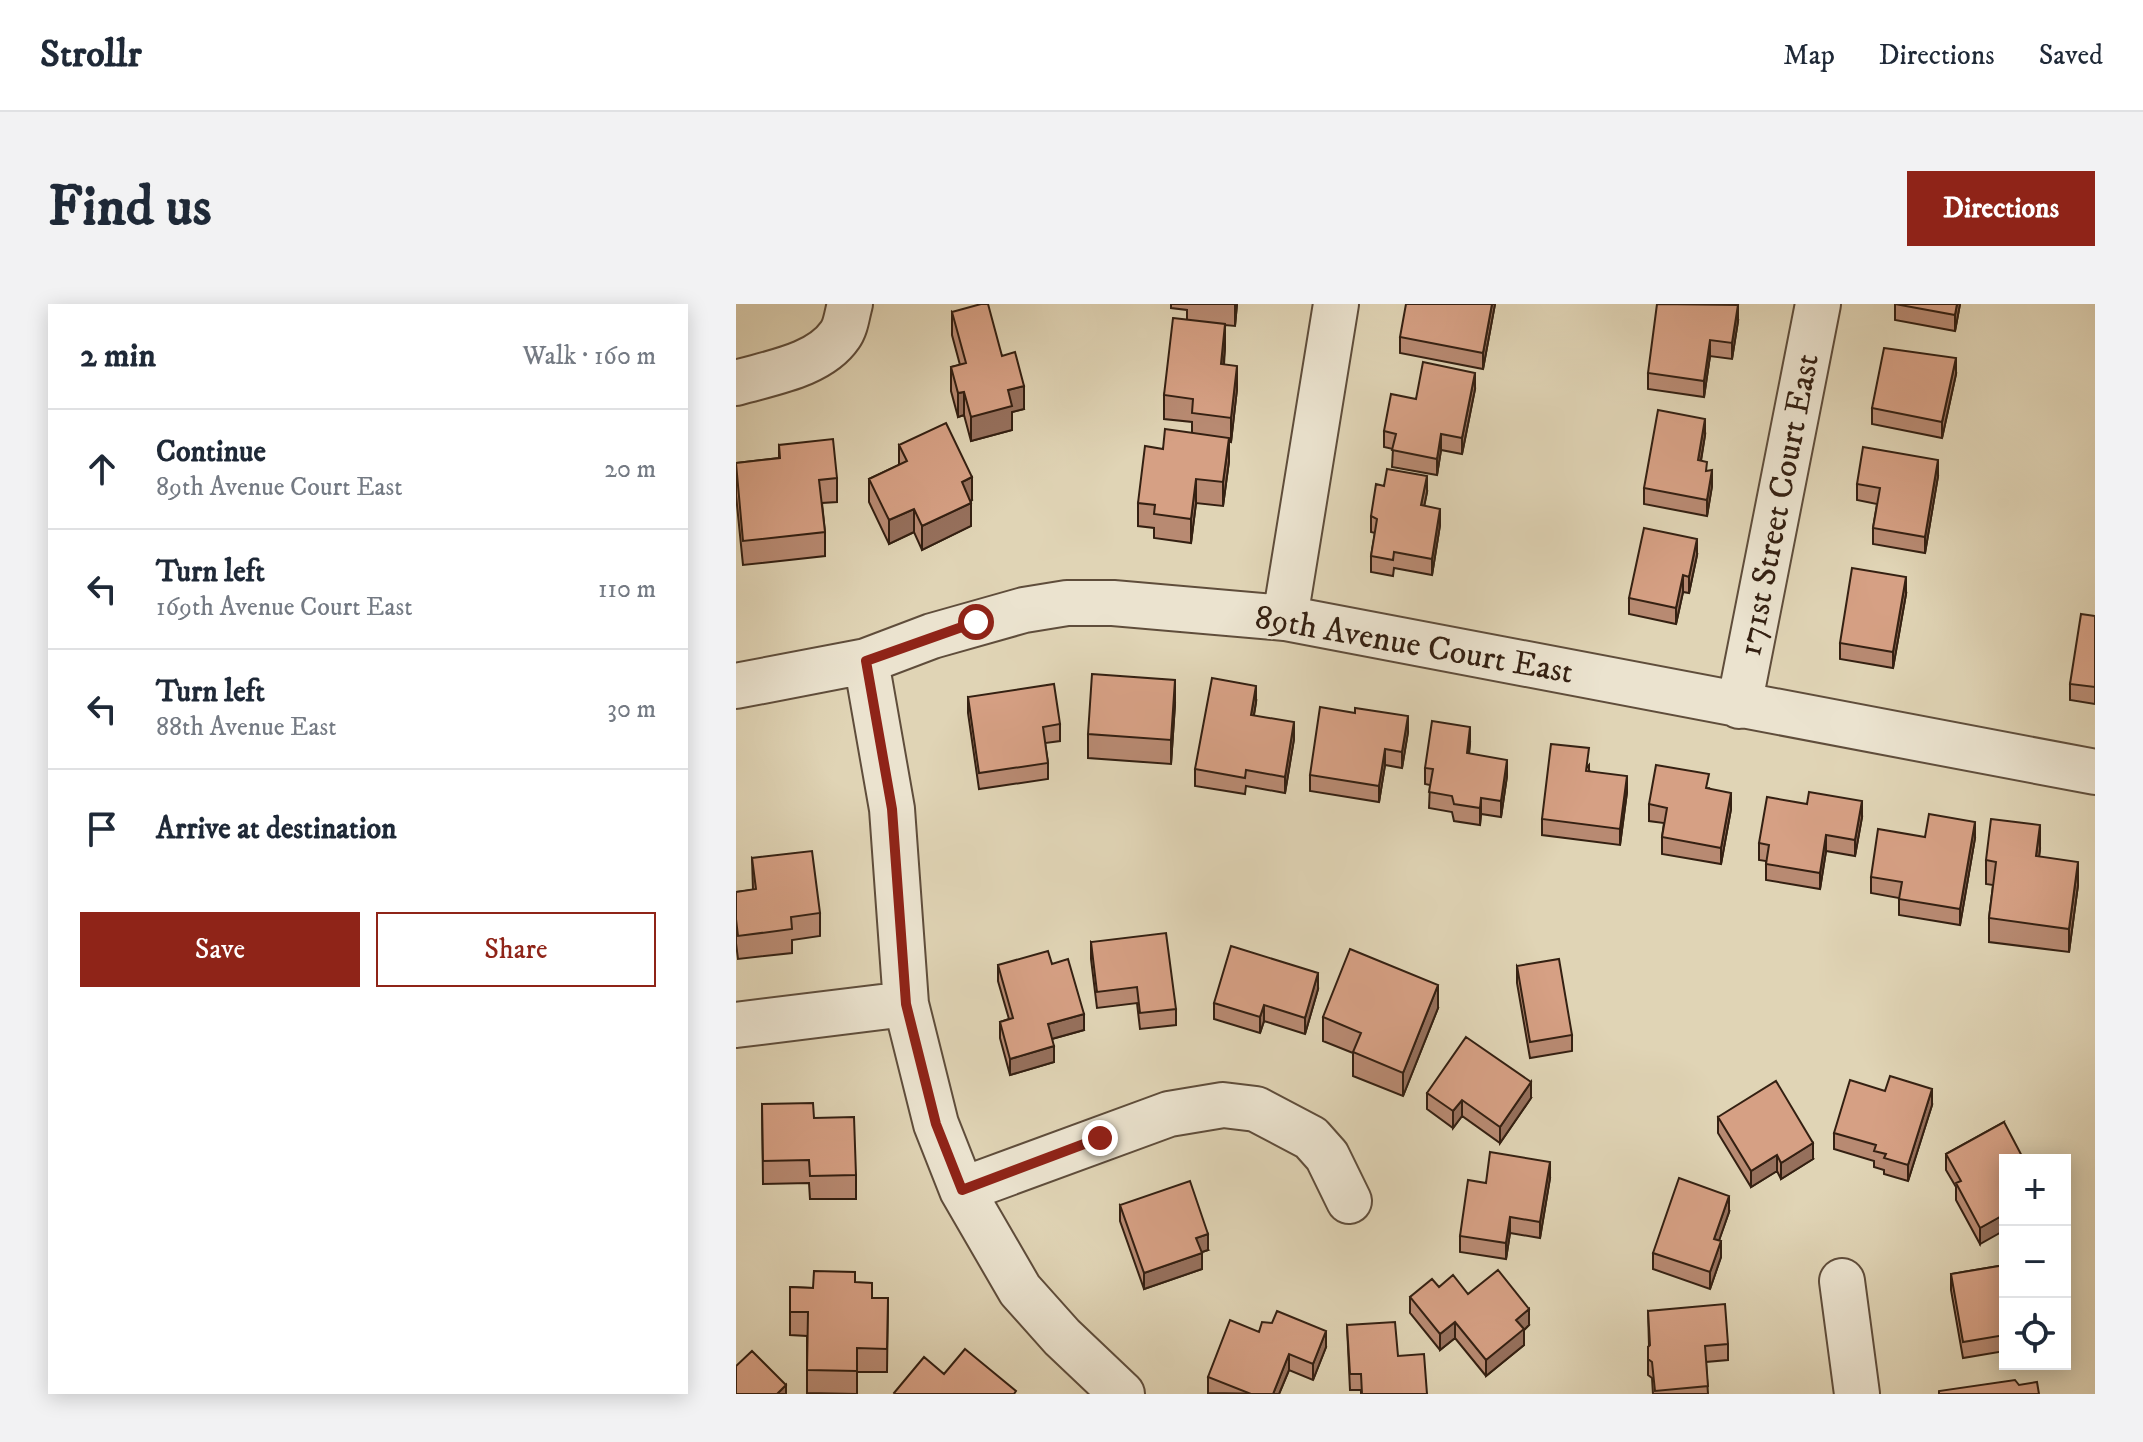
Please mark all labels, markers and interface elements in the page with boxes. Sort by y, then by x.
text: Strollr [40,31,142,79]
text: Map [1783,38,1835,73]
text: Directions [1879,38,1995,73]
text: Saved [2039,38,2103,73]
button: Directions [1907,171,2095,246]
text: Find us [48,173,212,243]
text: 2 min [80,335,156,377]
text: Walk · 160 m [523,340,656,373]
street label: 171st Street Court East [1729,350,1829,660]
text: Continue [156,434,266,471]
icon: ahead [80,447,124,491]
text: 20 m [604,453,656,486]
text: 89th Avenue Court East [156,471,403,504]
text: Turn left [156,554,265,591]
icon: left [80,567,124,611]
text: 110 m [598,573,656,606]
text: 169th Avenue Court East [156,591,413,624]
street label: 89th Avenue Court East [1252,596,1577,694]
route start [958,604,994,640]
text: Turn left [156,674,265,711]
icon: left [80,687,124,731]
text: 30 m [607,693,656,726]
text: 88th Avenue East [156,711,337,744]
icon: arrive [80,807,124,851]
text: Arrive at destination [156,811,397,848]
button: Save [80,912,360,987]
button: Share [376,912,656,987]
route end [1082,1120,1118,1156]
map controls [1999,1154,2071,1370]
button: + [1999,1154,2071,1226]
button: − [1999,1226,2071,1298]
button: locate [1999,1298,2071,1370]

